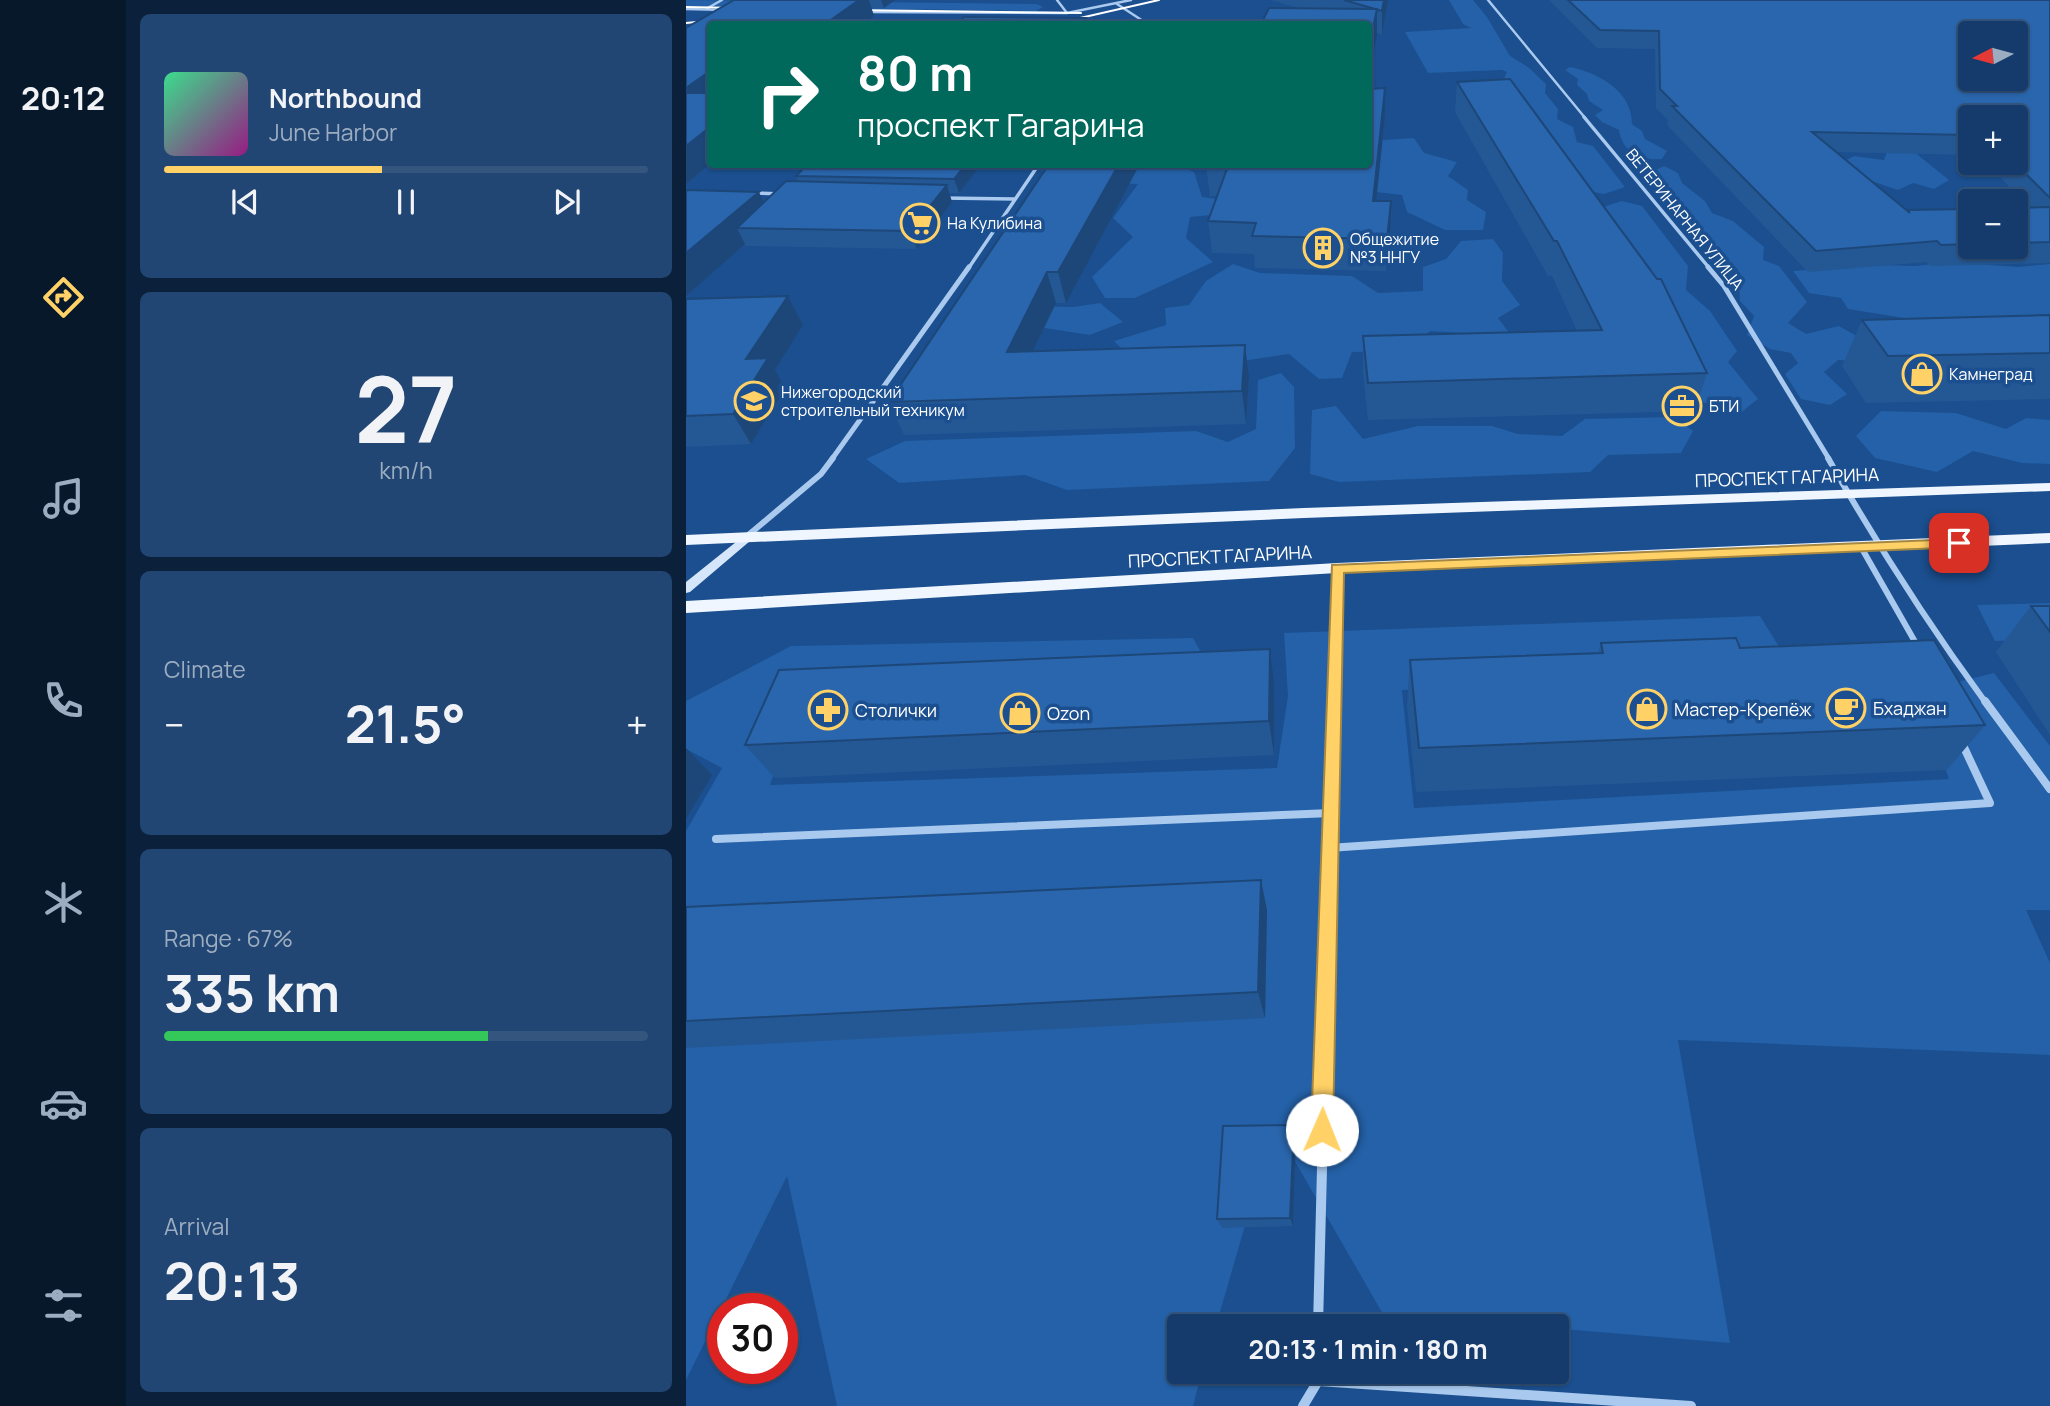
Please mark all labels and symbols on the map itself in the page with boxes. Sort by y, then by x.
north arrow [1958,21,2028,91]
street label: ВЕТЕРИНАРНАЯ УЛИЦА [1621,144,1749,294]
supermarket icon: На Кулибина [899,202,941,244]
place label: На Кулибина [947,212,1042,234]
building icon: Общежитие №3 ННГУ [1302,227,1344,269]
place label: Общежитие №3 ННГУ [1350,228,1439,268]
shop icon: Камнеград [1901,353,1943,395]
place label: Камнеград [1949,363,2033,385]
school or university icon: Нижегородский строительный техникум [733,380,775,422]
place label: Нижегородский строительный техникум [781,381,965,421]
office icon: БТИ [1661,385,1703,427]
place label: БТИ [1709,395,1739,417]
street label: ПРОСПЕКТ ГАГАРИНА [1694,462,1880,492]
pin [1929,513,1989,573]
street label: ПРОСПЕКТ ГАГАРИНА [1127,539,1313,573]
cafe icon: Бхаджан [1825,687,1867,729]
shop icon: Мастер-Крепёж [1626,688,1668,730]
pharmacy icon: Столички [807,689,849,731]
shop icon: Ozon [999,692,1041,734]
place label: Бхаджан [1873,696,1947,720]
place label: Мастер-Крепёж [1674,697,1812,721]
place label: Столички [855,698,937,722]
place label: Ozon [1047,701,1090,725]
position arrow [1285,1093,1359,1167]
speed limit sign: 30 [707,1293,798,1384]

